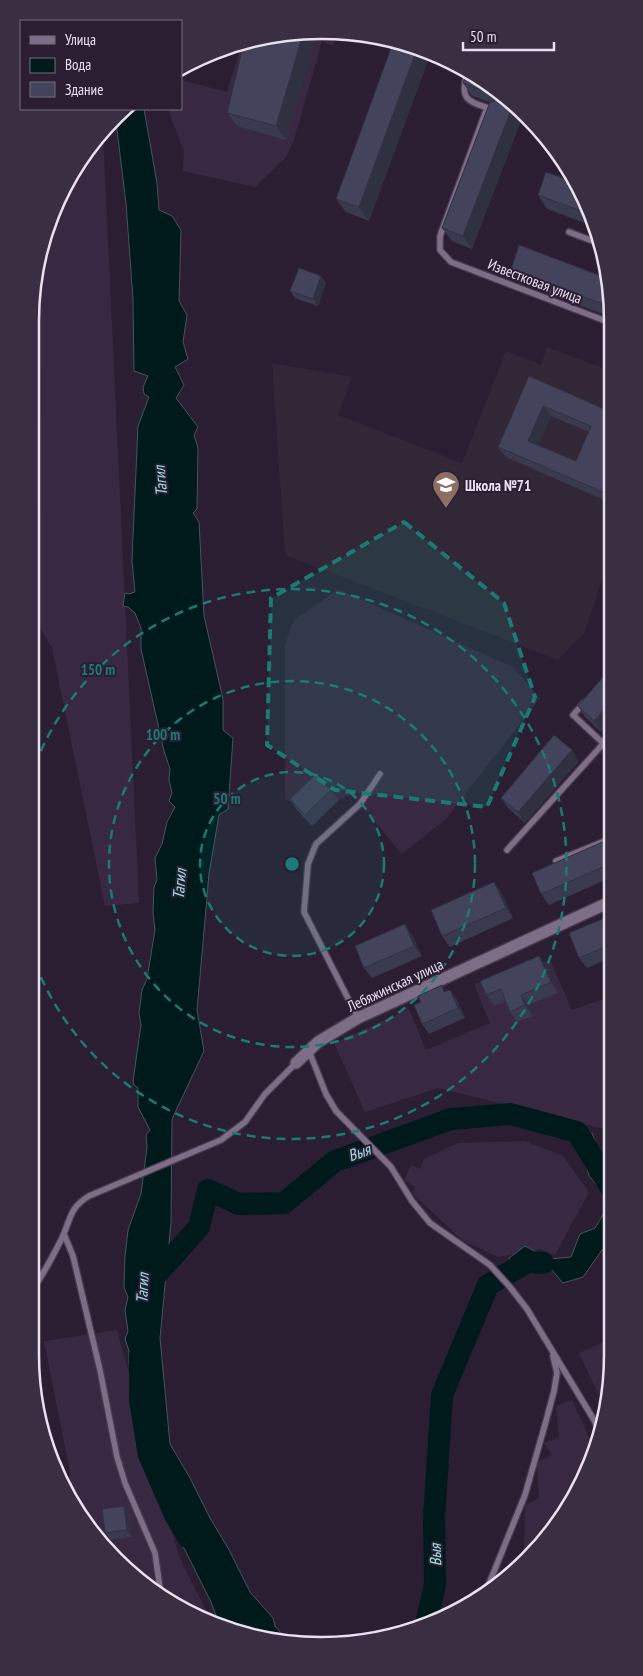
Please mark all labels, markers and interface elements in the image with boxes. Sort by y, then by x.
legend [20,20,182,110]
scale bar [463,20,554,52]
text: 50 m [470,27,496,46]
text: Улица [65,30,96,49]
text: Вода [65,55,91,74]
text: Здание [65,80,103,99]
street label: Известковая улица [485,254,585,308]
water label: Тагил [149,464,171,497]
school or university icon: Школа №71 [431,470,461,509]
place label: Школа №71 [465,476,531,495]
text: 150 m [81,660,115,679]
text: 100 m [146,725,180,744]
text: 50 m [213,789,241,808]
centre of rings [283,855,301,873]
water label: Тагил [168,867,190,900]
street label: Лебяжинская улица [343,954,446,1016]
water label: Выя [345,1138,375,1165]
water label: Тагил [131,1271,153,1304]
water label: Выя [425,1542,445,1566]

